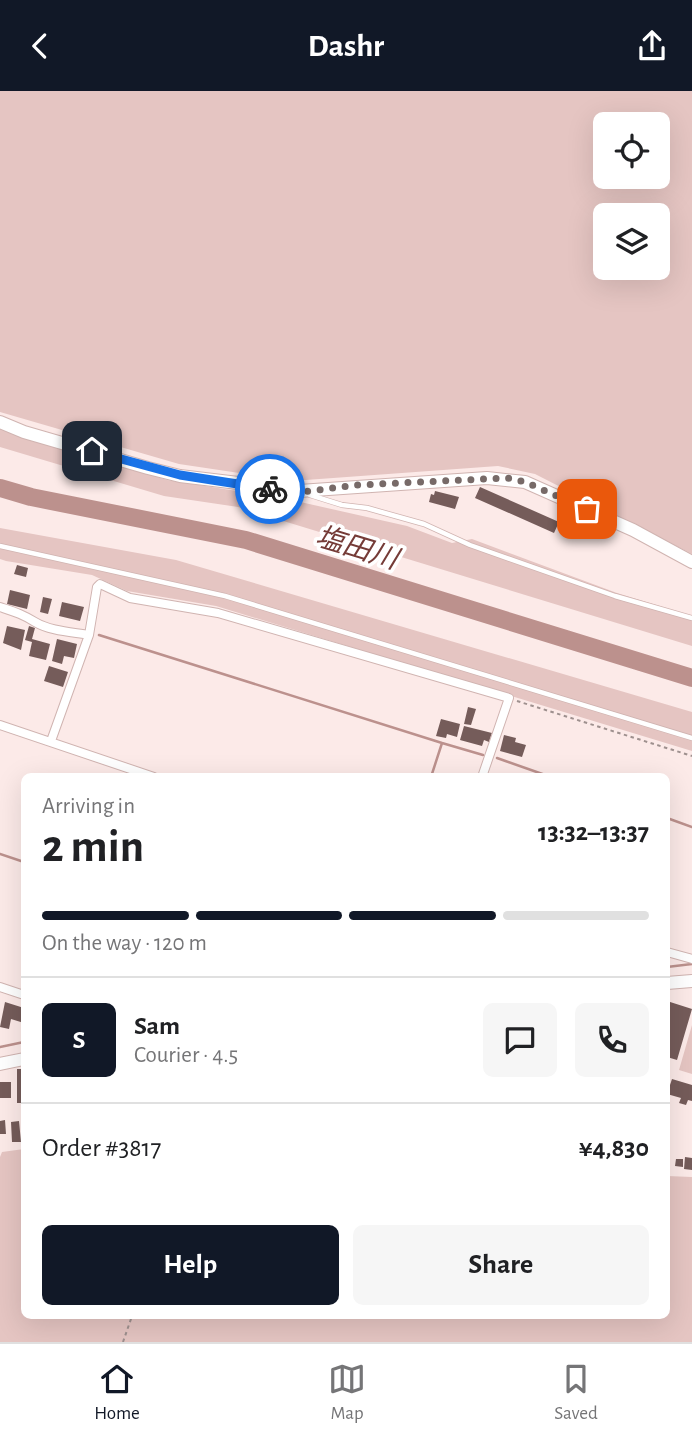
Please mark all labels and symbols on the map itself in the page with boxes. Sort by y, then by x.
pin [62,421,122,481]
courier [235,454,305,524]
pin [557,479,617,539]
water label: 塩田川 [312,521,404,575]

